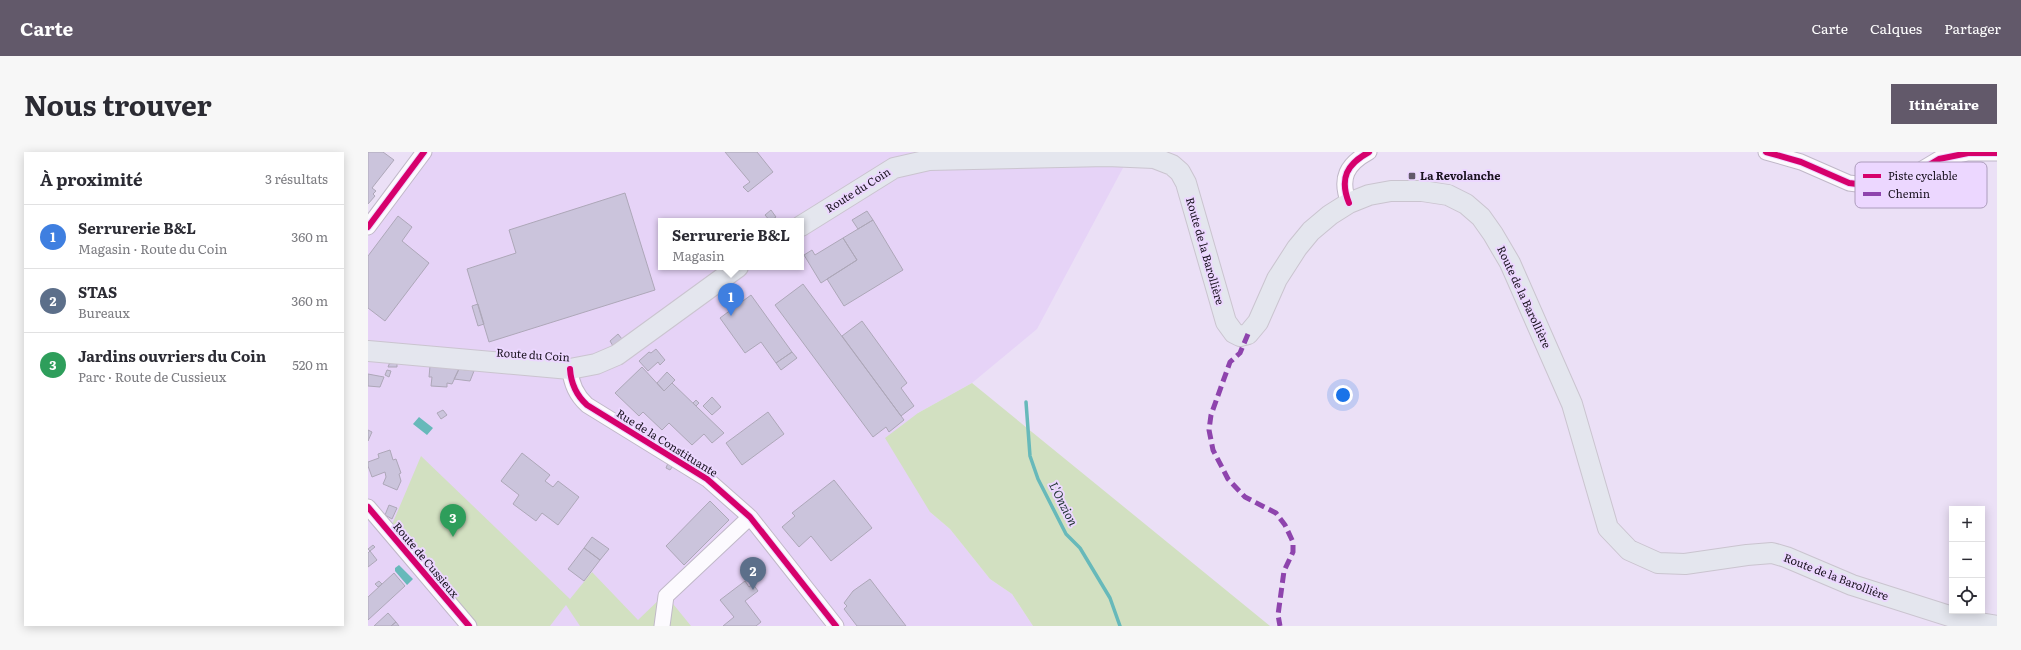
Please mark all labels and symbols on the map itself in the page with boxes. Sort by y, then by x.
legend [1855,162,1987,208]
street label: Route du Coin [822,163,893,215]
place label: La Revolanche [1420,167,1501,183]
text: Piste cyclable [1888,167,1958,183]
marker: La Revolanche [1407,171,1417,181]
text: Chemin [1888,185,1930,201]
street label: Route de la Barollière [1183,195,1229,307]
street label: Route de la Barollière [1494,243,1556,351]
pin: 1 [718,283,744,316]
street label: Route du Coin [496,343,570,365]
your location [1333,385,1353,405]
street label: Rue de la Constituante [614,404,722,480]
water label: L'Onzion [1045,478,1083,529]
pin: 3 [440,504,466,537]
street label: Route de Cussieux [390,518,464,601]
street label: Route de la Barollière [1782,549,1891,604]
pin: 2 [740,557,766,590]

